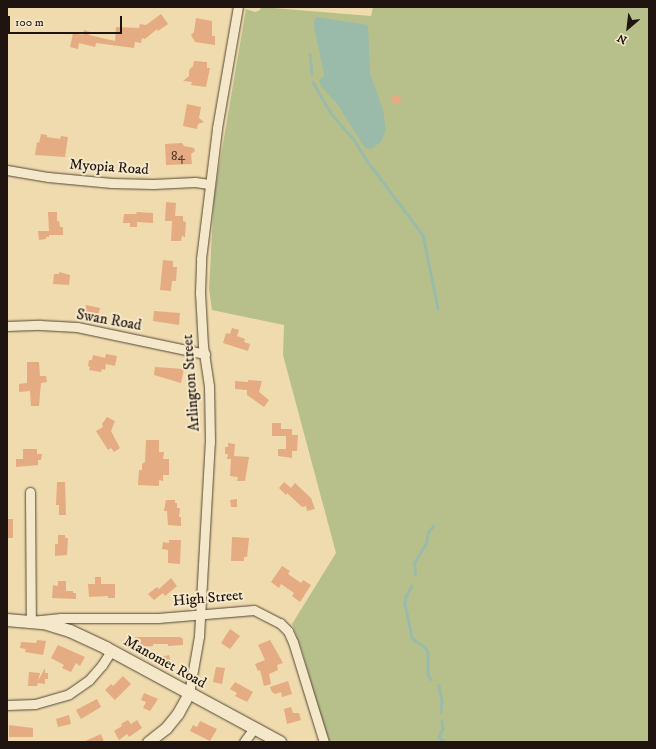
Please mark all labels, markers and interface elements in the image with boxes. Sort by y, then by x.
scale bar [10,8,124,34]
north arrow [608,8,648,48]
text: 100 m [15,15,44,30]
text: N [615,30,630,47]
house number: 84 [171,148,185,164]
street label: Myopia Road [69,155,149,179]
street label: Swan Road [75,305,143,335]
street label: Arlington Street [179,334,203,432]
street label: High Street [172,586,244,610]
street label: Manomet Road [121,632,209,692]

